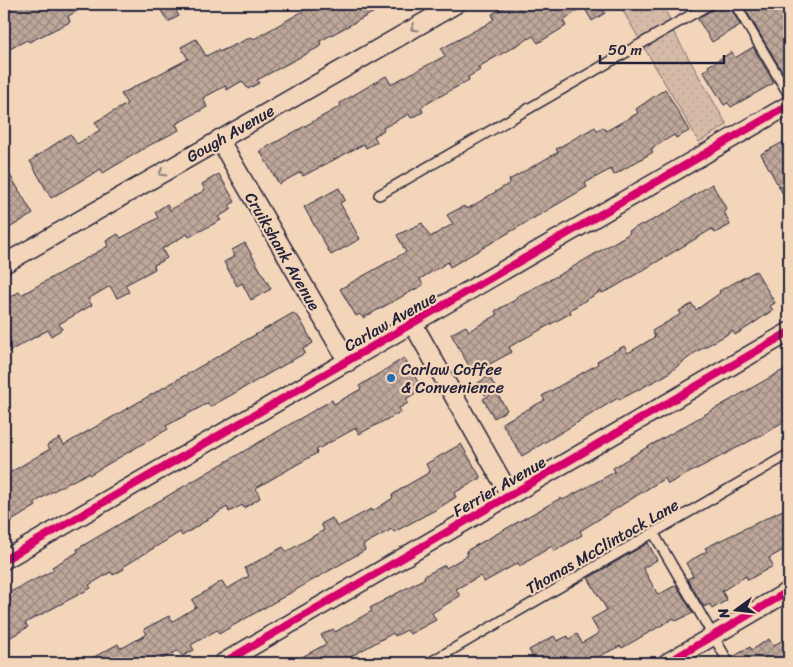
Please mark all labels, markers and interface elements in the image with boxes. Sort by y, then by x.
one-way arrow [410,22,419,32]
scale bar [600,32,724,64]
text: 50 m [608,37,643,63]
street label: Gough Avenue [180,96,280,171]
one-way arrow [158,166,167,176]
street label: Cruikshank Avenue [237,186,329,316]
street label: Carlaw Avenue [338,283,442,360]
place label: Carlaw Coffee & Convenience [401,355,504,402]
marker: Carlaw Coffee & Convenience [385,372,397,384]
street label: Ferrier Avenue [447,448,552,525]
street label: Thomas McClintock Lane [520,491,684,602]
north arrow [710,584,760,634]
text: N [711,605,738,622]

